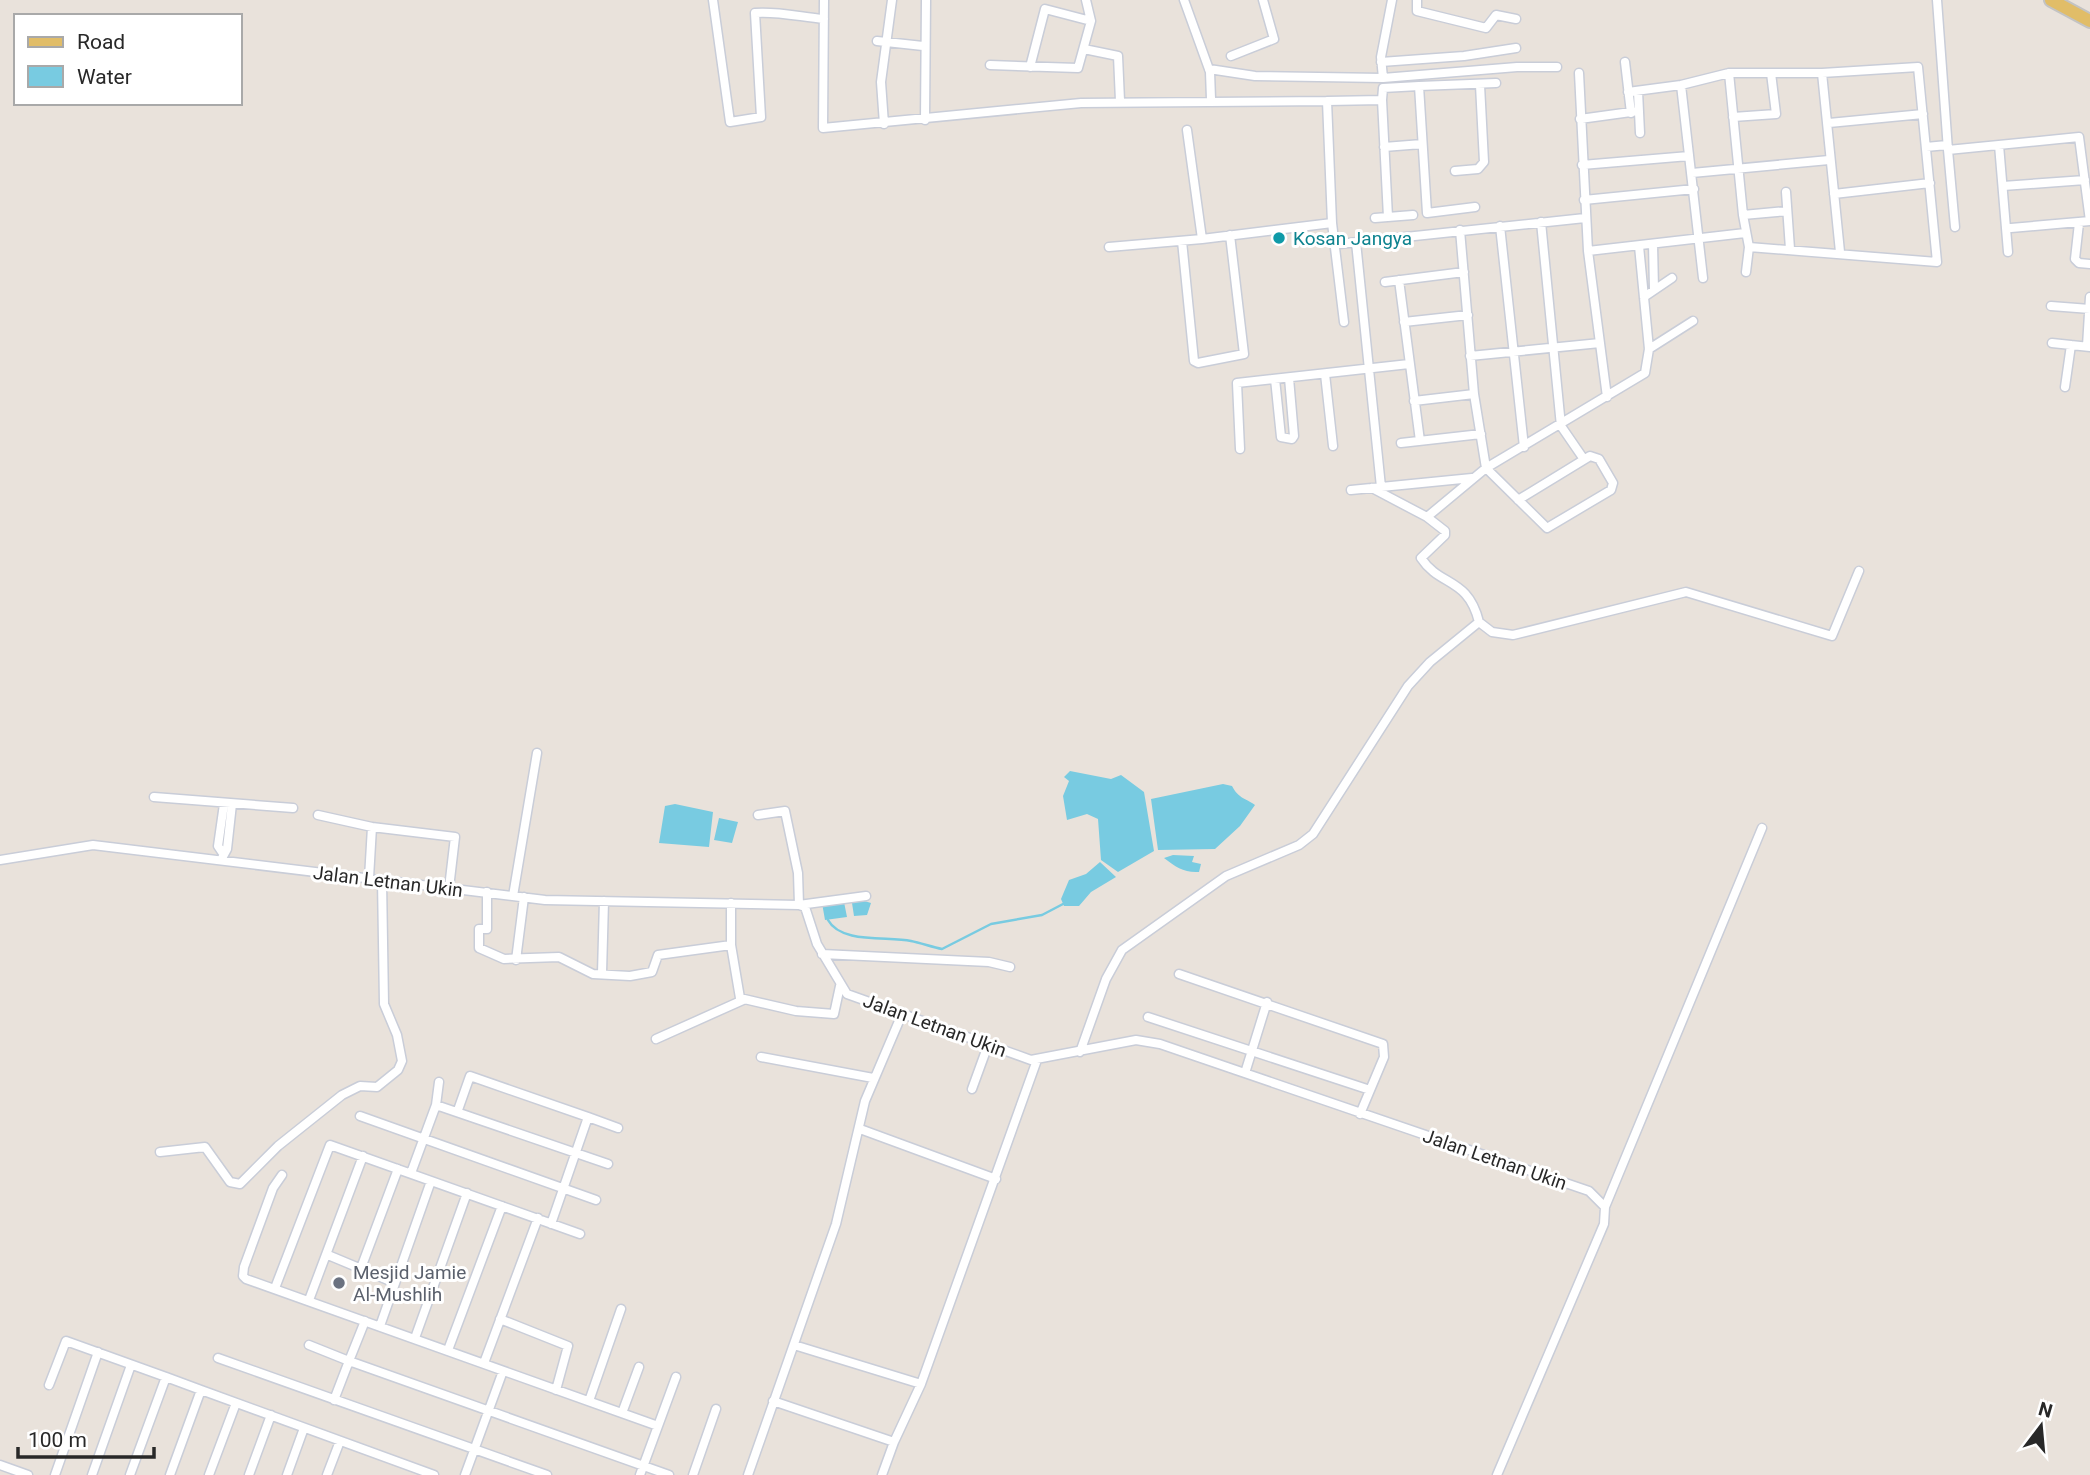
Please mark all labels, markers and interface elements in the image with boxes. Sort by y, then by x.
legend [14,14,242,105]
text: Road [77,30,125,54]
text: Water [77,65,132,89]
place label: Kosan Jangya [1293,227,1412,250]
marker: Kosan Jangya [1271,230,1287,246]
street label: Jalan Letnan Ukin [312,861,464,902]
street label: Jalan Letnan Ukin [860,989,1010,1062]
street label: Jalan Letnan Ukin [1420,1124,1570,1195]
place label: Mesjid Jamie Al-Mushlih [353,1261,466,1306]
marker: Mesjid Jamie Al-Mushlih [331,1275,347,1291]
north arrow [2006,1391,2076,1461]
text: N [2036,1397,2055,1423]
scale bar [18,1416,154,1460]
text: 100 m [28,1428,87,1452]

